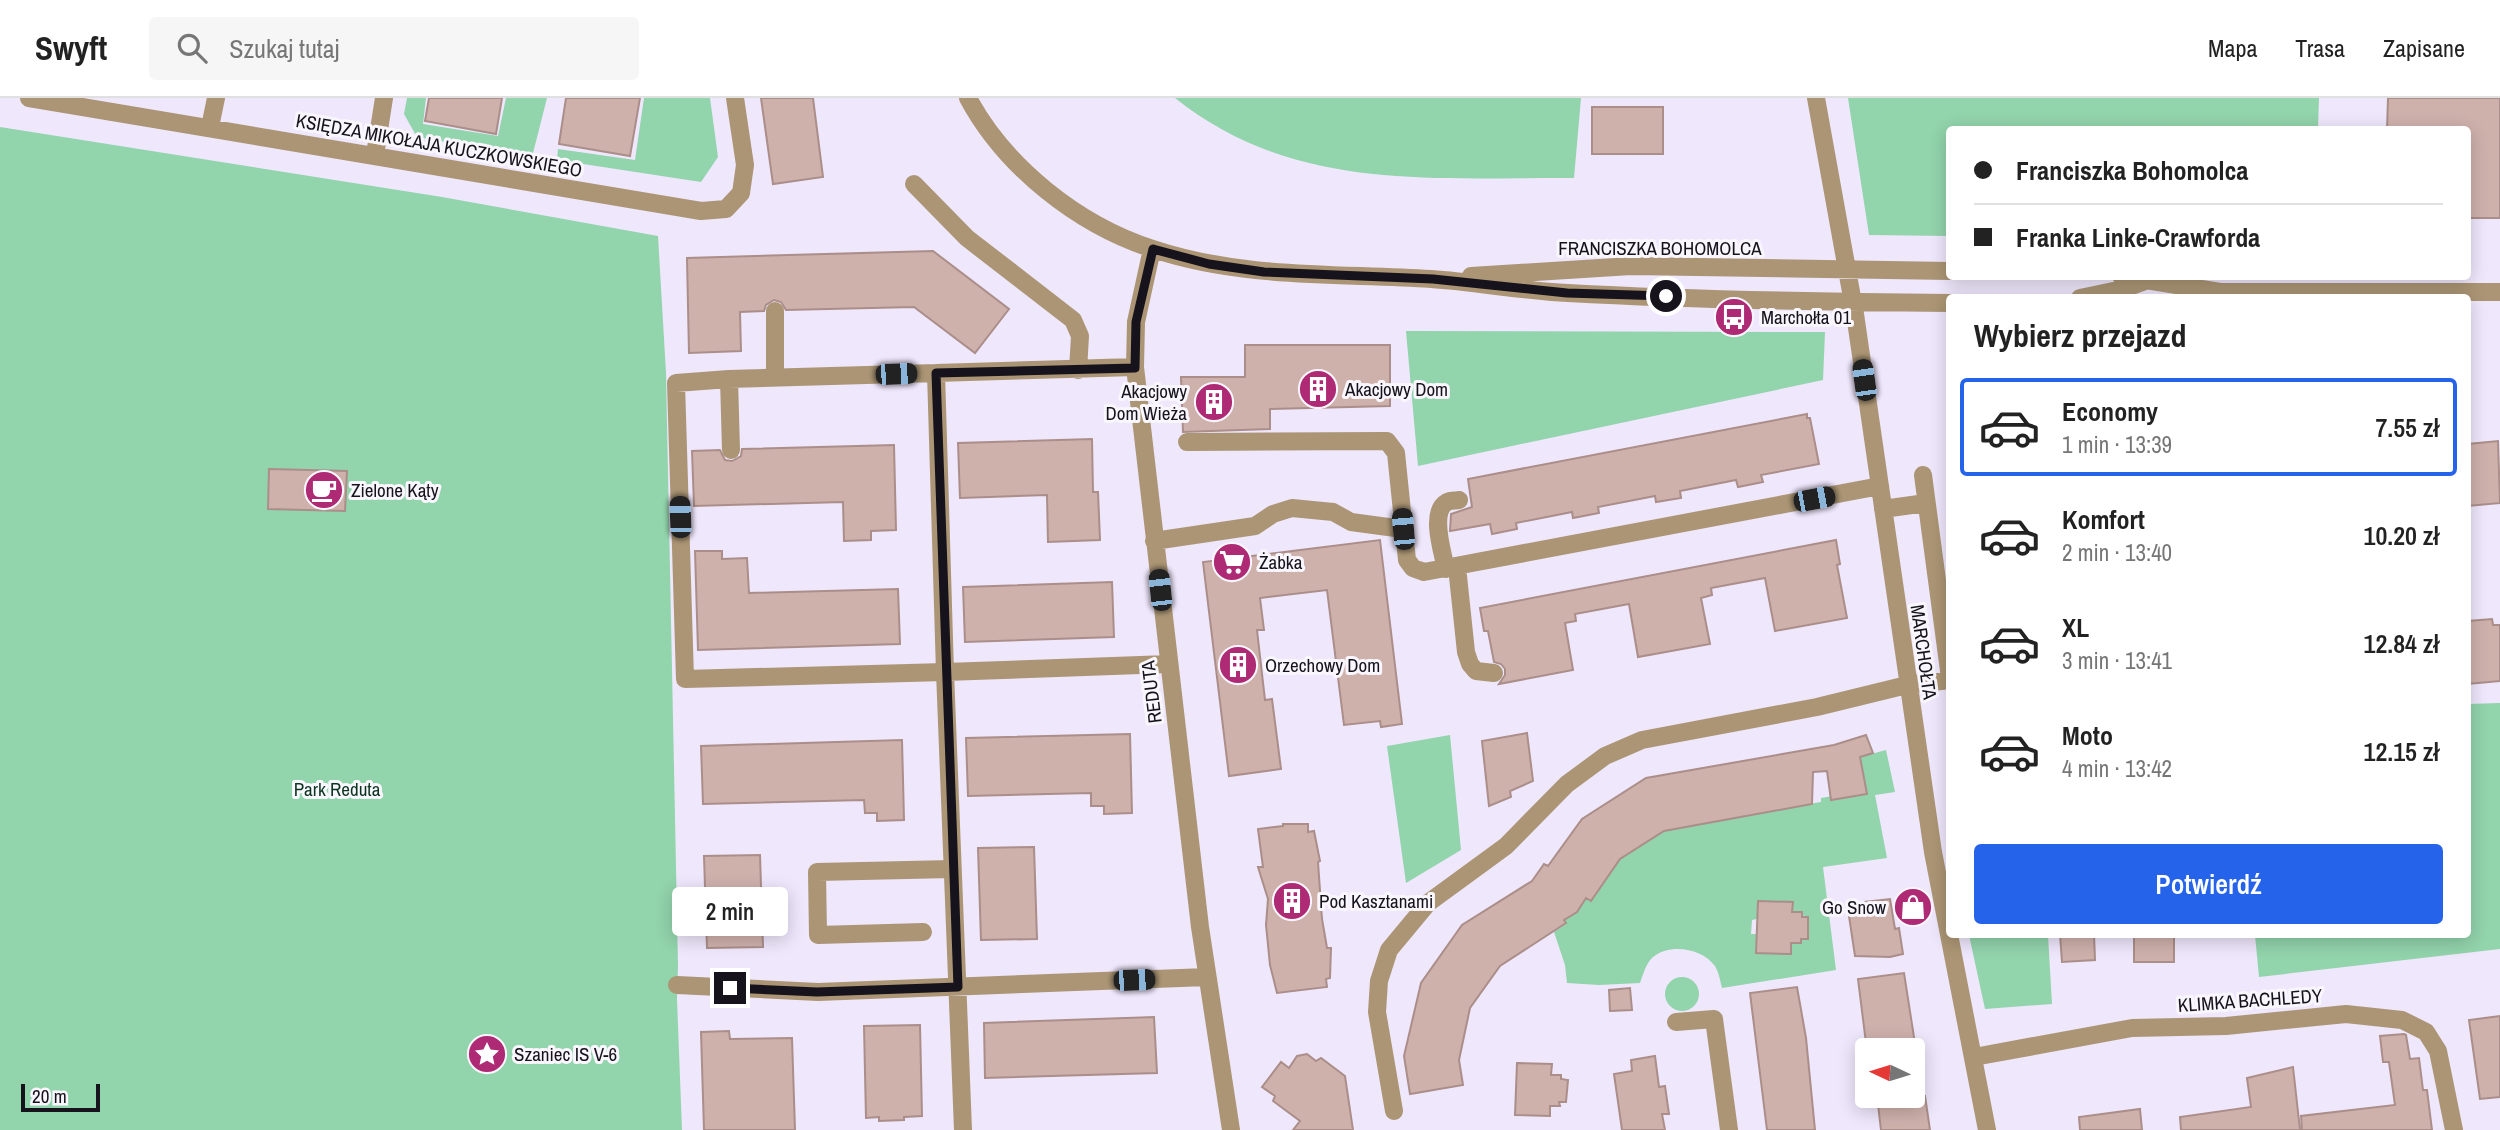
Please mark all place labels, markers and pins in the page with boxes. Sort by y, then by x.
bus stop icon: Marchołta 01 [1713,296,1755,338]
place label: Marchołta 01 [1761,304,1851,330]
building icon: Akacjowy Dom [1297,368,1339,410]
place label: Akacjowy Dom [1344,376,1448,402]
place label: Akacjowy Dom Wieża [1106,378,1187,426]
building icon: Akacjowy Dom Wieża [1193,381,1235,423]
cafe icon: Zielone Kąty [303,469,345,511]
place label: Zielone Kąty [351,477,439,503]
supermarket icon: Żabka [1211,541,1253,583]
place label: Żabka [1259,549,1303,575]
building icon: Orzechowy Dom [1217,644,1259,686]
place label: Orzechowy Dom [1265,652,1380,678]
building icon: Pod Kasztanami [1271,880,1313,922]
shop icon: Go Snow [1892,886,1934,928]
place label: Pod Kasztanami [1319,888,1433,914]
place label: Go Snow [1822,894,1887,920]
place icon: Szaniec IS V-6 [466,1033,508,1075]
place label: Szaniec IS V-6 [514,1041,617,1067]

